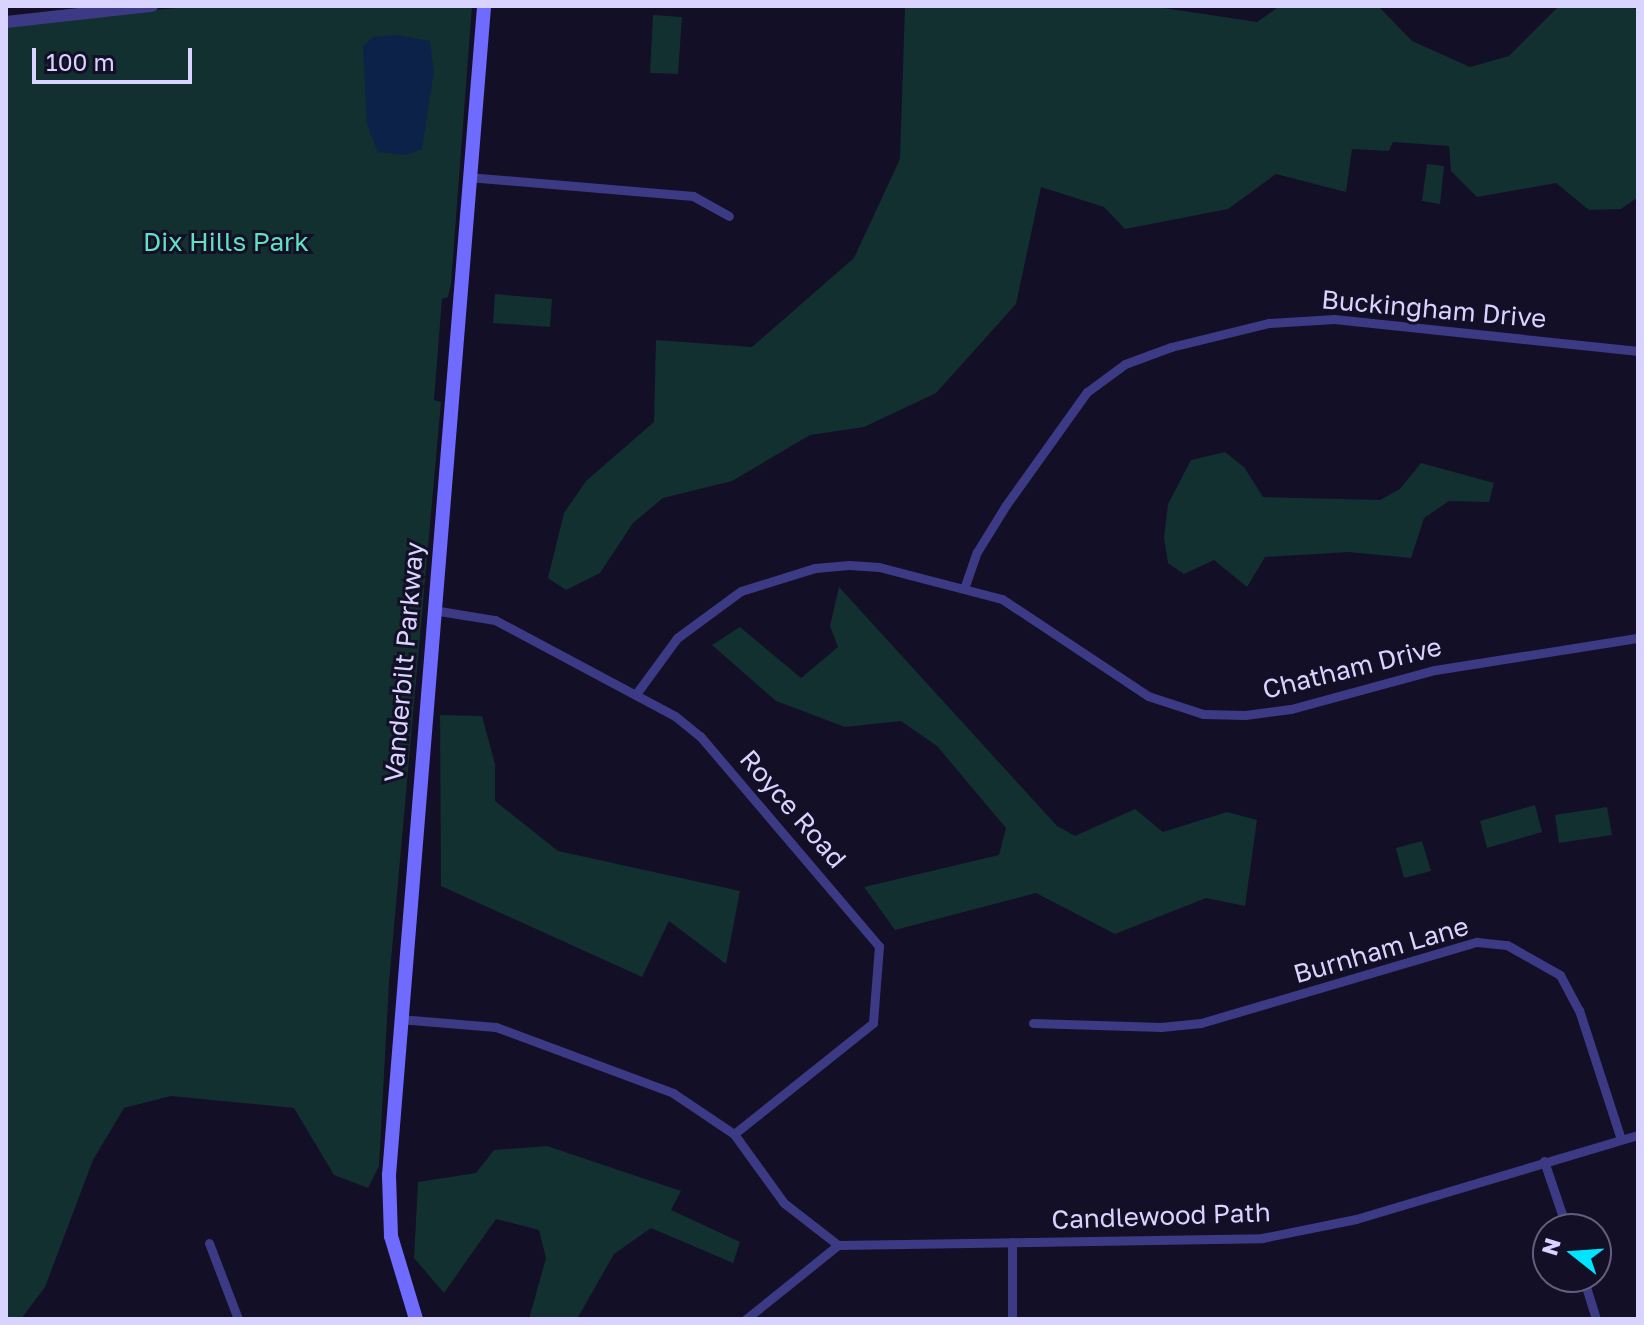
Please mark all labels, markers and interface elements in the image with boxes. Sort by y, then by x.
scale bar [36,32,196,82]
text: 100 m [46,47,115,76]
park label: Dix Hills Park [143,226,309,258]
street label: Buckingham Drive [1320,284,1548,334]
street label: Vanderbilt Parkway [378,540,430,784]
street label: Chatham Drive [1259,631,1445,705]
street label: Royce Road [733,744,853,874]
street label: Burnham Lane [1290,910,1472,990]
street label: Candlewood Path [1051,1197,1271,1235]
north arrow [1532,1213,1612,1293]
text: N [1535,1234,1566,1258]

